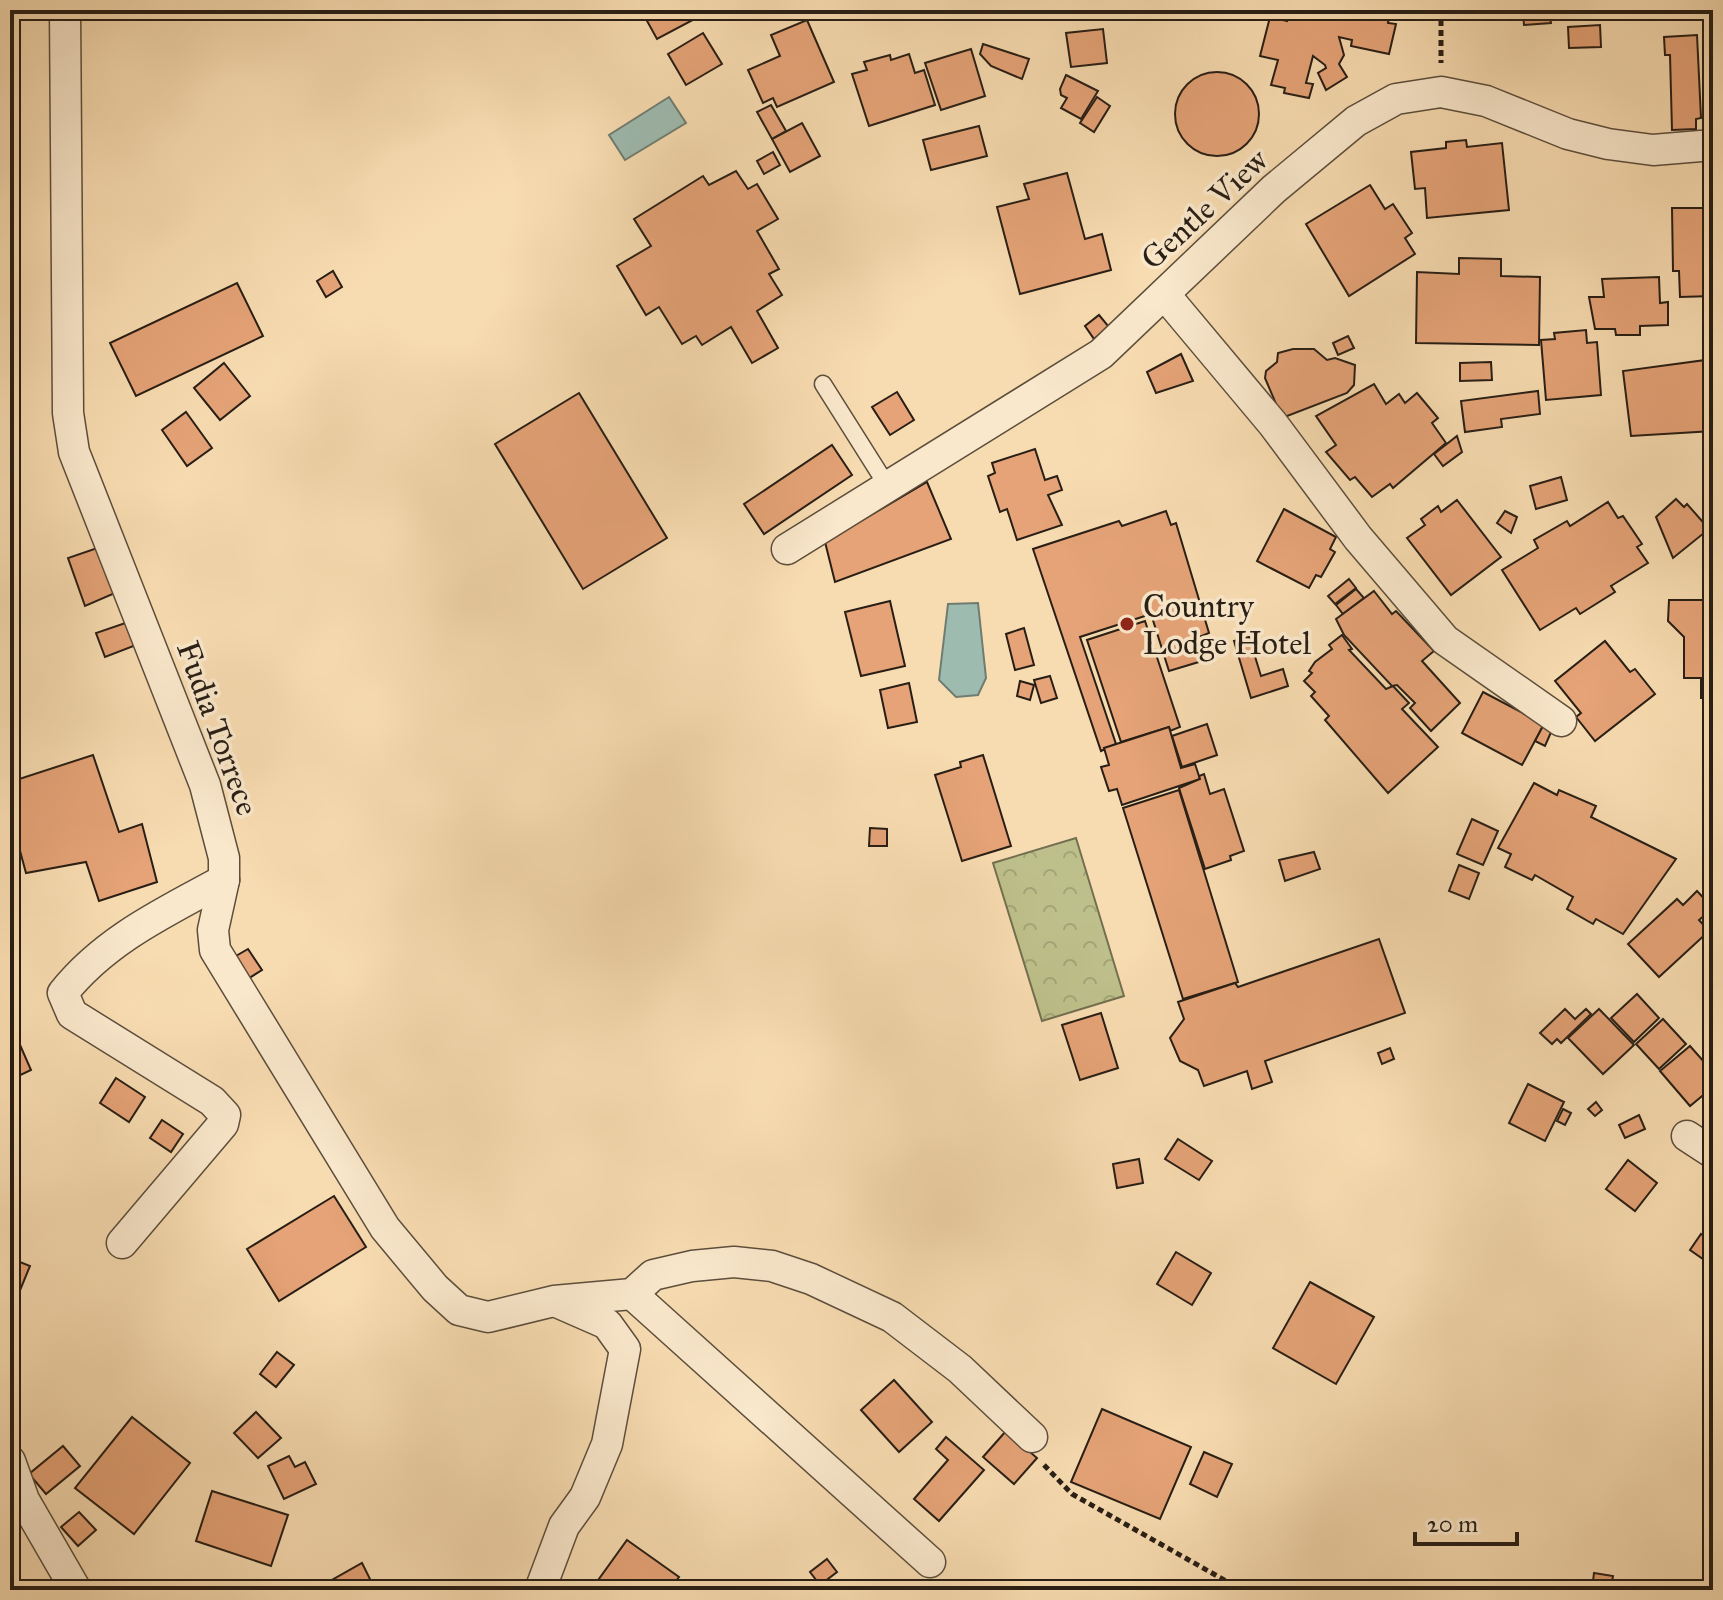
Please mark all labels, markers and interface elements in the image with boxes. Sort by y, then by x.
street label: Gentle View [1133,140,1277,278]
place label: Country Lodge Hotel [1143,587,1312,663]
marker: Country Lodge Hotel [1118,615,1136,633]
street label: Fudia Torrece [168,636,267,821]
scale bar [1415,1496,1517,1546]
text: 20 m [1427,1509,1478,1539]

